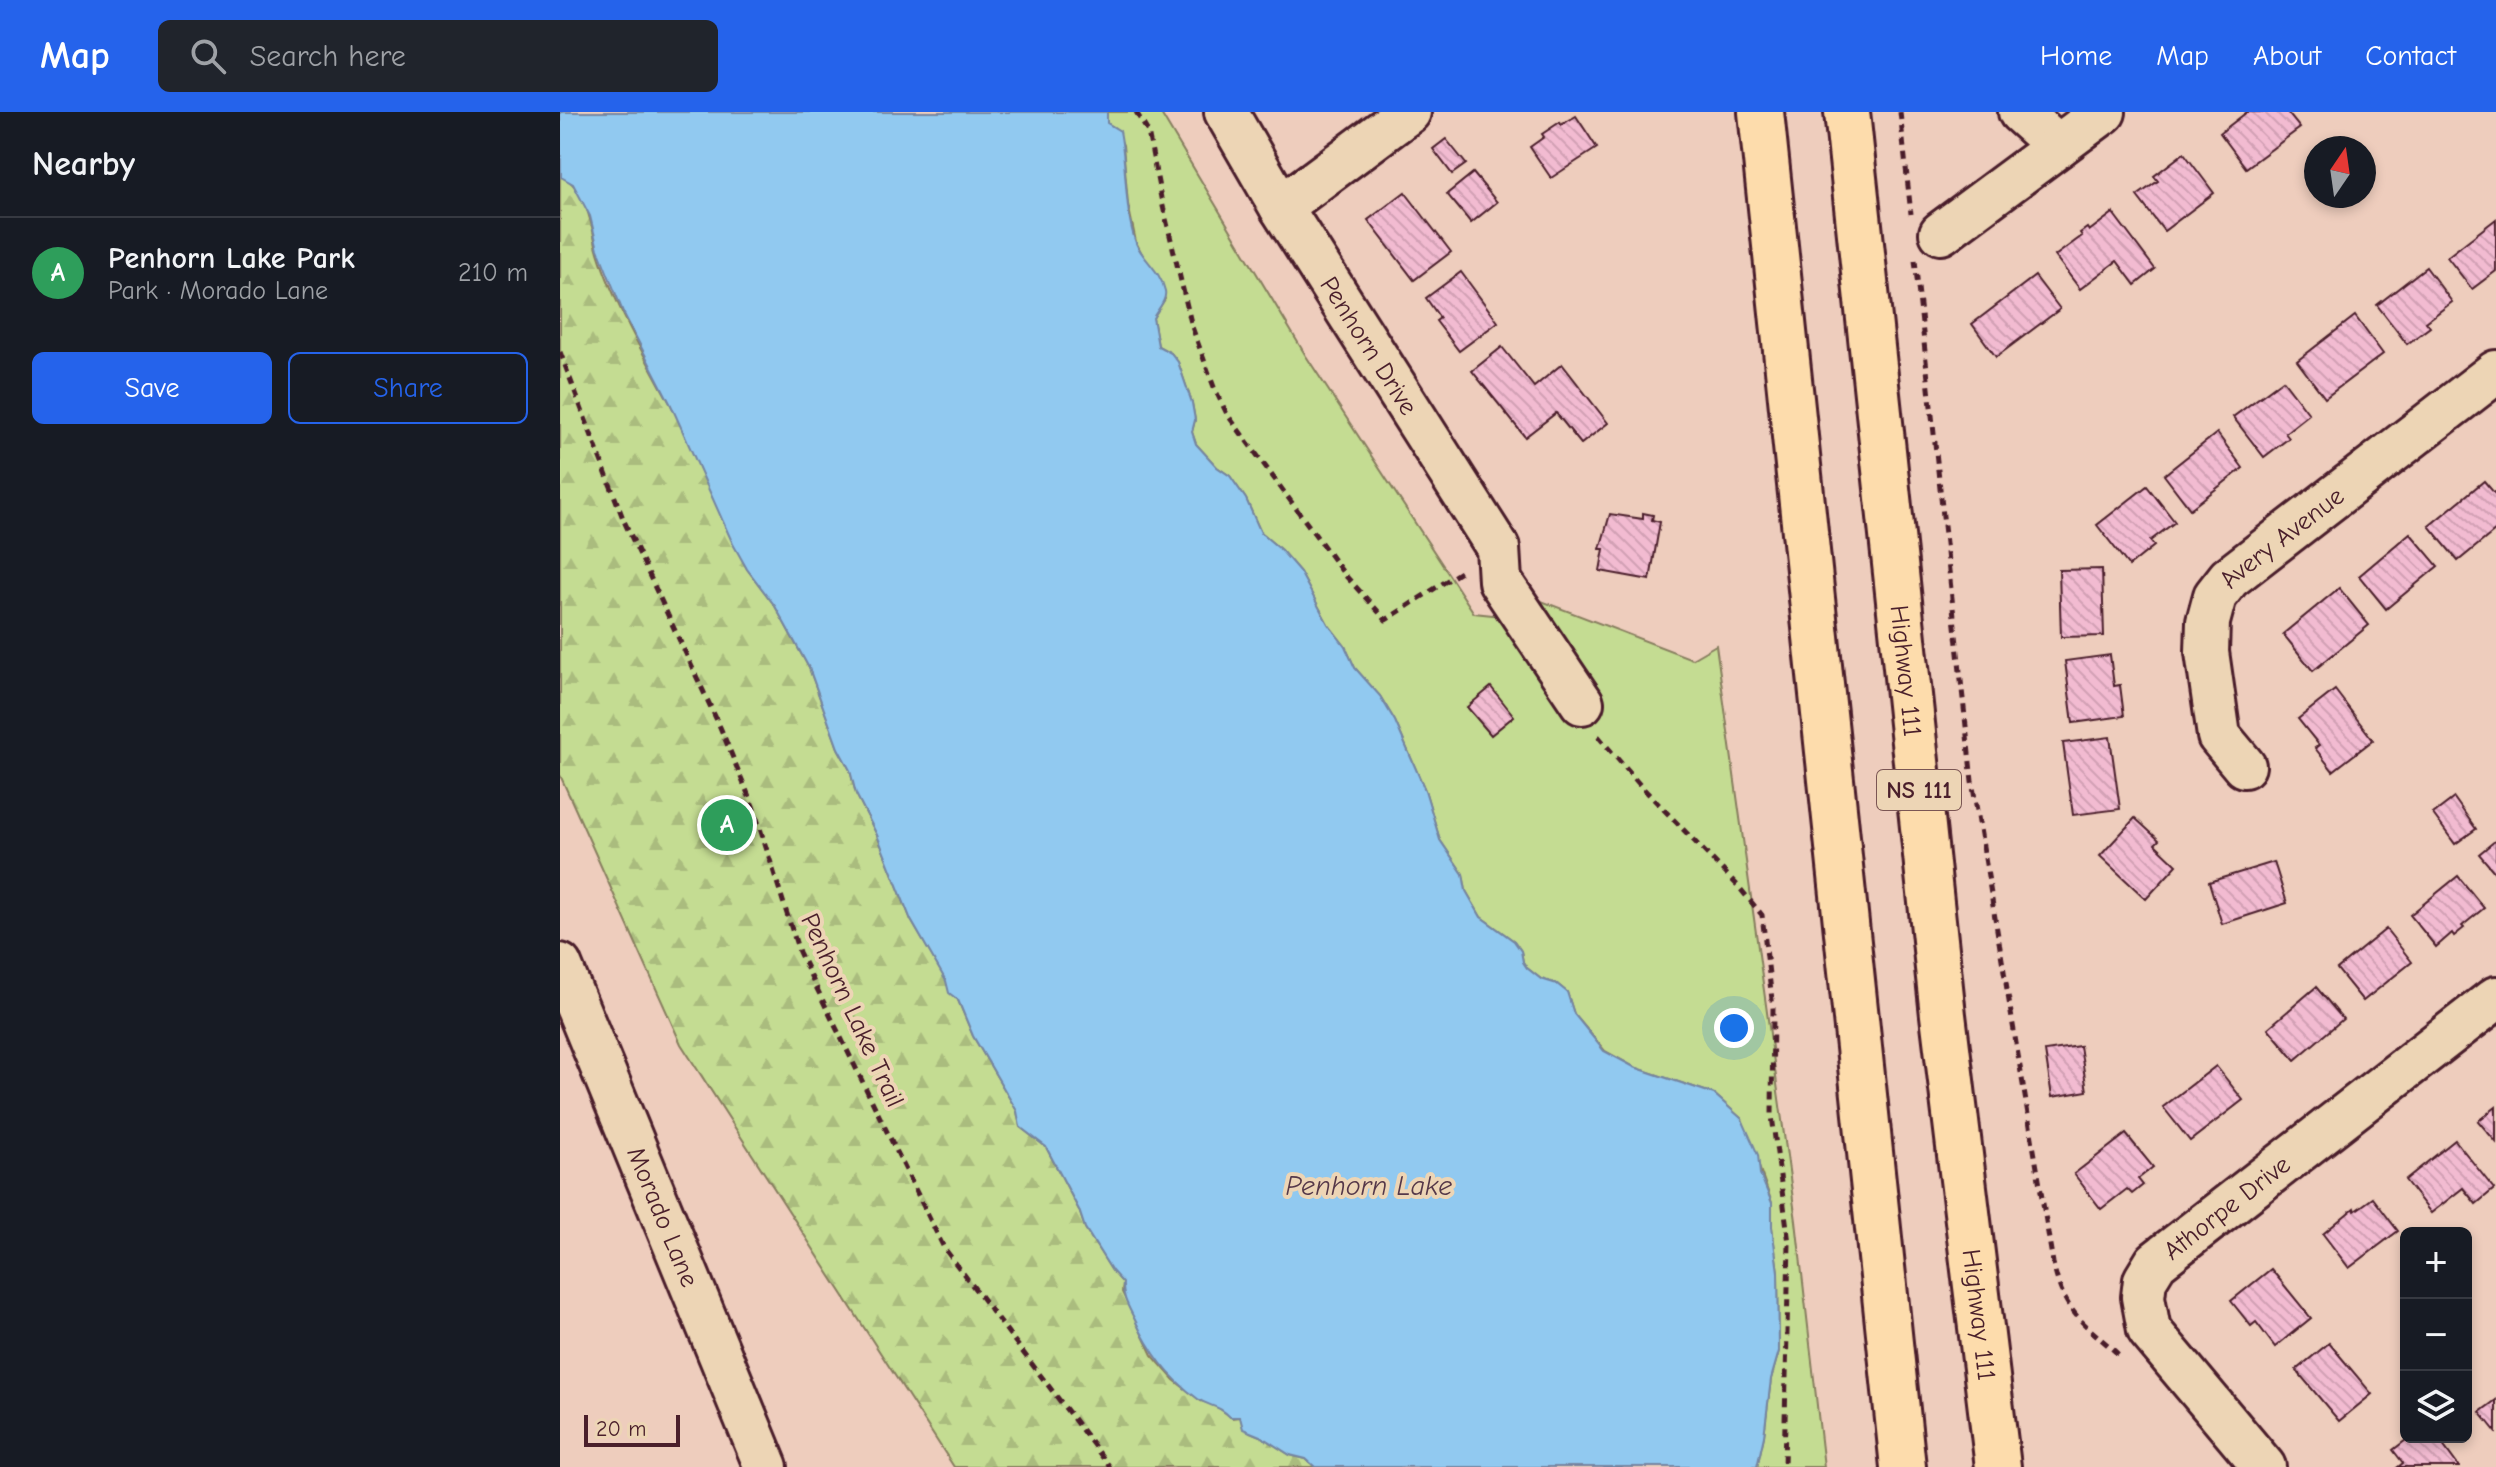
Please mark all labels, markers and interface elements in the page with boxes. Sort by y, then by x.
search box [158,20,718,92]
text: Map [40,34,110,78]
icon: search [186,34,230,78]
text: Search here [250,39,406,74]
text: Home [2040,40,2112,72]
text: Map [2156,40,2209,72]
text: About [2253,40,2321,72]
text: Contact [2365,40,2456,72]
north arrow [2304,136,2376,208]
text: Nearby [32,144,135,184]
text: Penhorn Lake Park [108,241,355,276]
text: A [51,258,65,288]
text: 210 m [458,258,528,288]
street label: Penhorn Drive [1313,271,1423,421]
text: Park · Morado Lane [108,276,328,306]
button: Save [32,352,272,424]
button: Share [288,352,528,424]
street label: Avery Avenue [2213,481,2350,594]
street label: Highway 111 [1884,604,1927,738]
road number: NS 111 [1877,770,1961,810]
pin: A [701,795,753,855]
street label: Penhorn Lake Trail [794,909,910,1112]
your location [1714,1008,1754,1048]
street label: Morado Lane [620,1143,704,1291]
street label: Athorpe Drive [2158,1149,2296,1266]
water label: Penhorn Lake [1286,1170,1452,1202]
map controls [2400,1227,2472,1443]
button: + [2400,1227,2472,1299]
street label: Highway 111 [1956,1247,2001,1382]
button: − [2400,1299,2472,1371]
button: layers [2400,1371,2472,1443]
scale bar [584,1411,680,1447]
text: 20 m [596,1416,646,1442]

